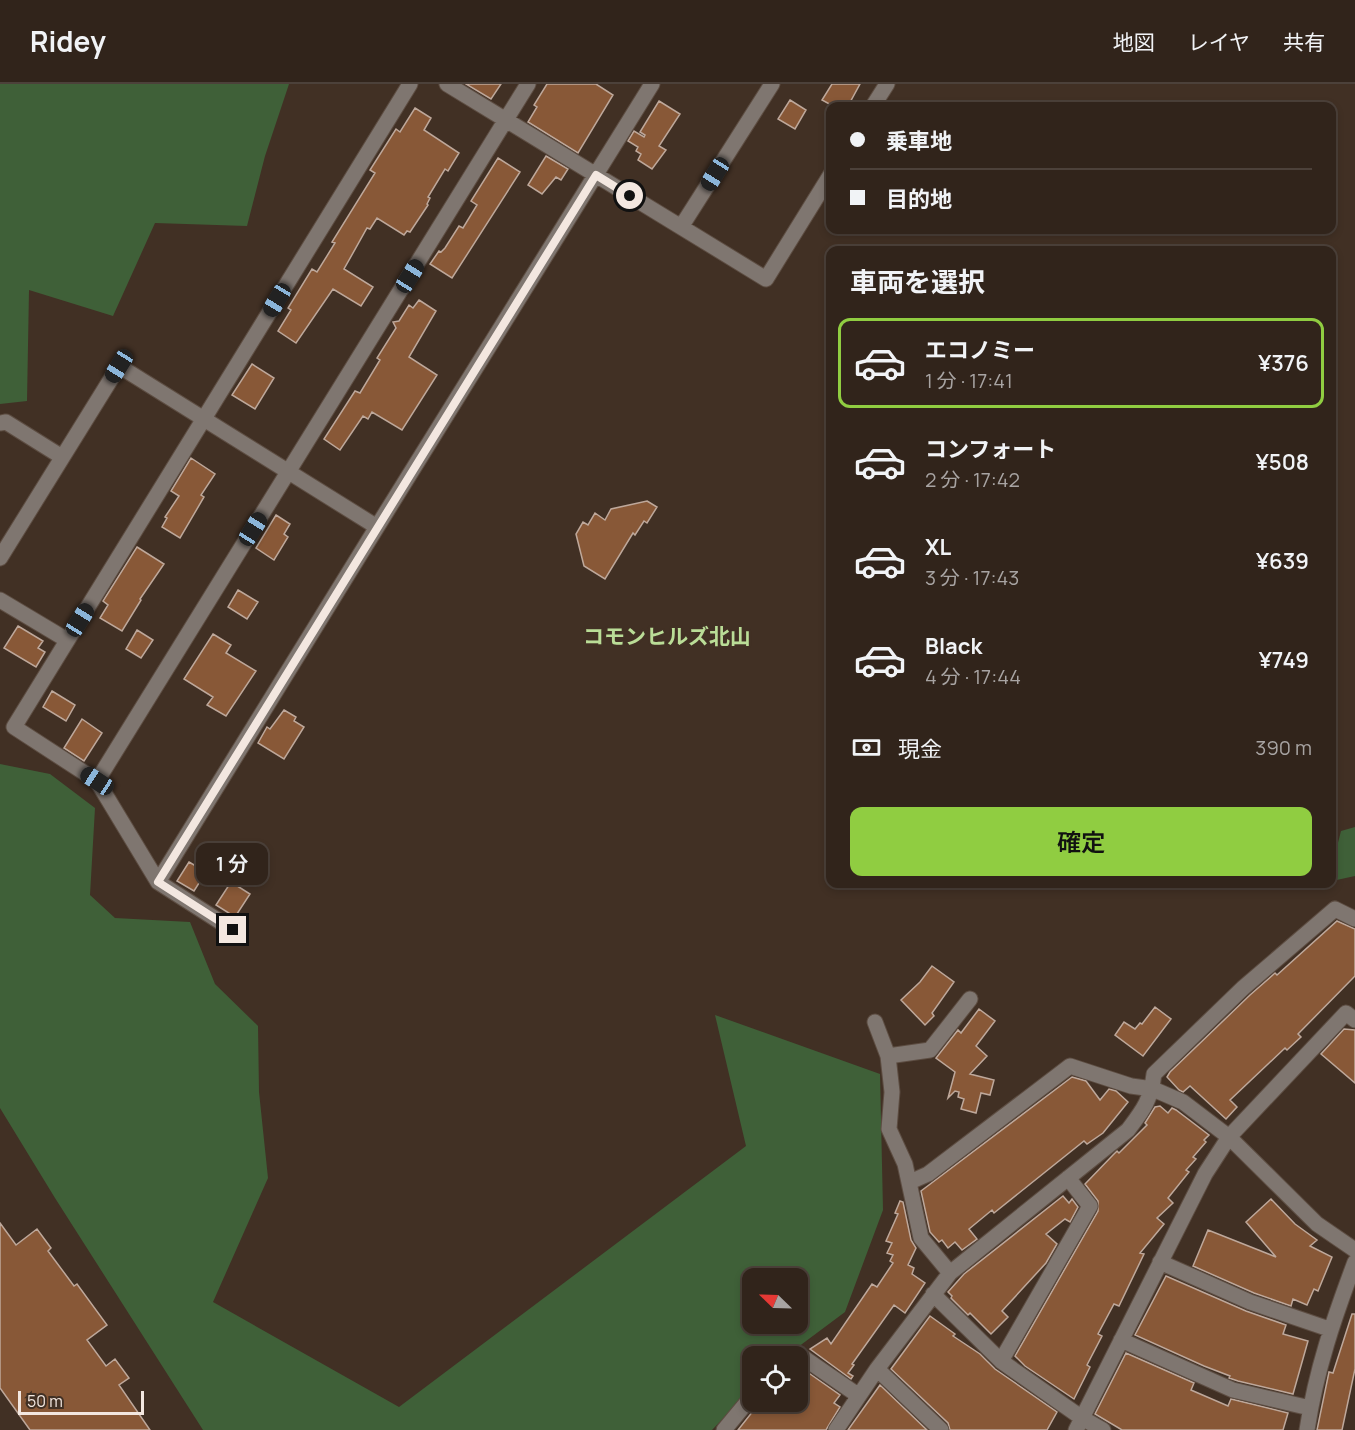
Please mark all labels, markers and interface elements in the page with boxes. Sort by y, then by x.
text: Ridey [30,22,106,60]
text: 地図 [1113,28,1155,56]
text: レイヤ [1188,28,1250,56]
text: 共有 [1283,28,1325,56]
text: 乗車地 [886,126,952,156]
car [698,154,732,194]
route start [616,182,643,209]
text: 目的地 [886,184,952,214]
car [393,256,427,296]
text: 車両を選択 [850,263,985,300]
car [260,280,294,320]
text: エコノミー [925,335,1035,365]
icon: car [853,336,907,390]
car [102,346,136,386]
text: ¥376 [1258,348,1309,378]
text: 1 分 · 17:41 [925,367,1013,394]
text: コンフォート [925,434,1056,464]
icon: car [853,435,907,489]
text: ¥508 [1256,447,1309,477]
text: 2 分 · 17:42 [925,466,1020,493]
car [236,509,270,549]
text: XL [925,532,951,562]
icon: car [853,534,907,588]
text: ¥639 [1256,546,1309,576]
text: 3 分 · 17:43 [925,564,1019,591]
car [63,600,97,640]
district label: コモンヒルズ北山 [583,622,751,650]
text: Black [925,631,982,661]
icon: car [853,633,907,687]
text: ¥749 [1259,645,1309,675]
text: 4 分 · 17:44 [925,663,1021,690]
icon: cash [850,731,883,764]
text: 現金 [898,734,942,764]
text: 390 m [1255,734,1312,761]
car [77,764,117,798]
button: 確定 [850,807,1312,876]
callout: 1 分 [197,843,269,885]
text: 1 分 [216,850,248,877]
route end [219,916,246,943]
north arrow [742,1268,808,1334]
map controls [742,1268,808,1412]
button: locate [742,1346,808,1412]
scale bar [18,1388,144,1416]
text: 50 m [27,1390,63,1412]

